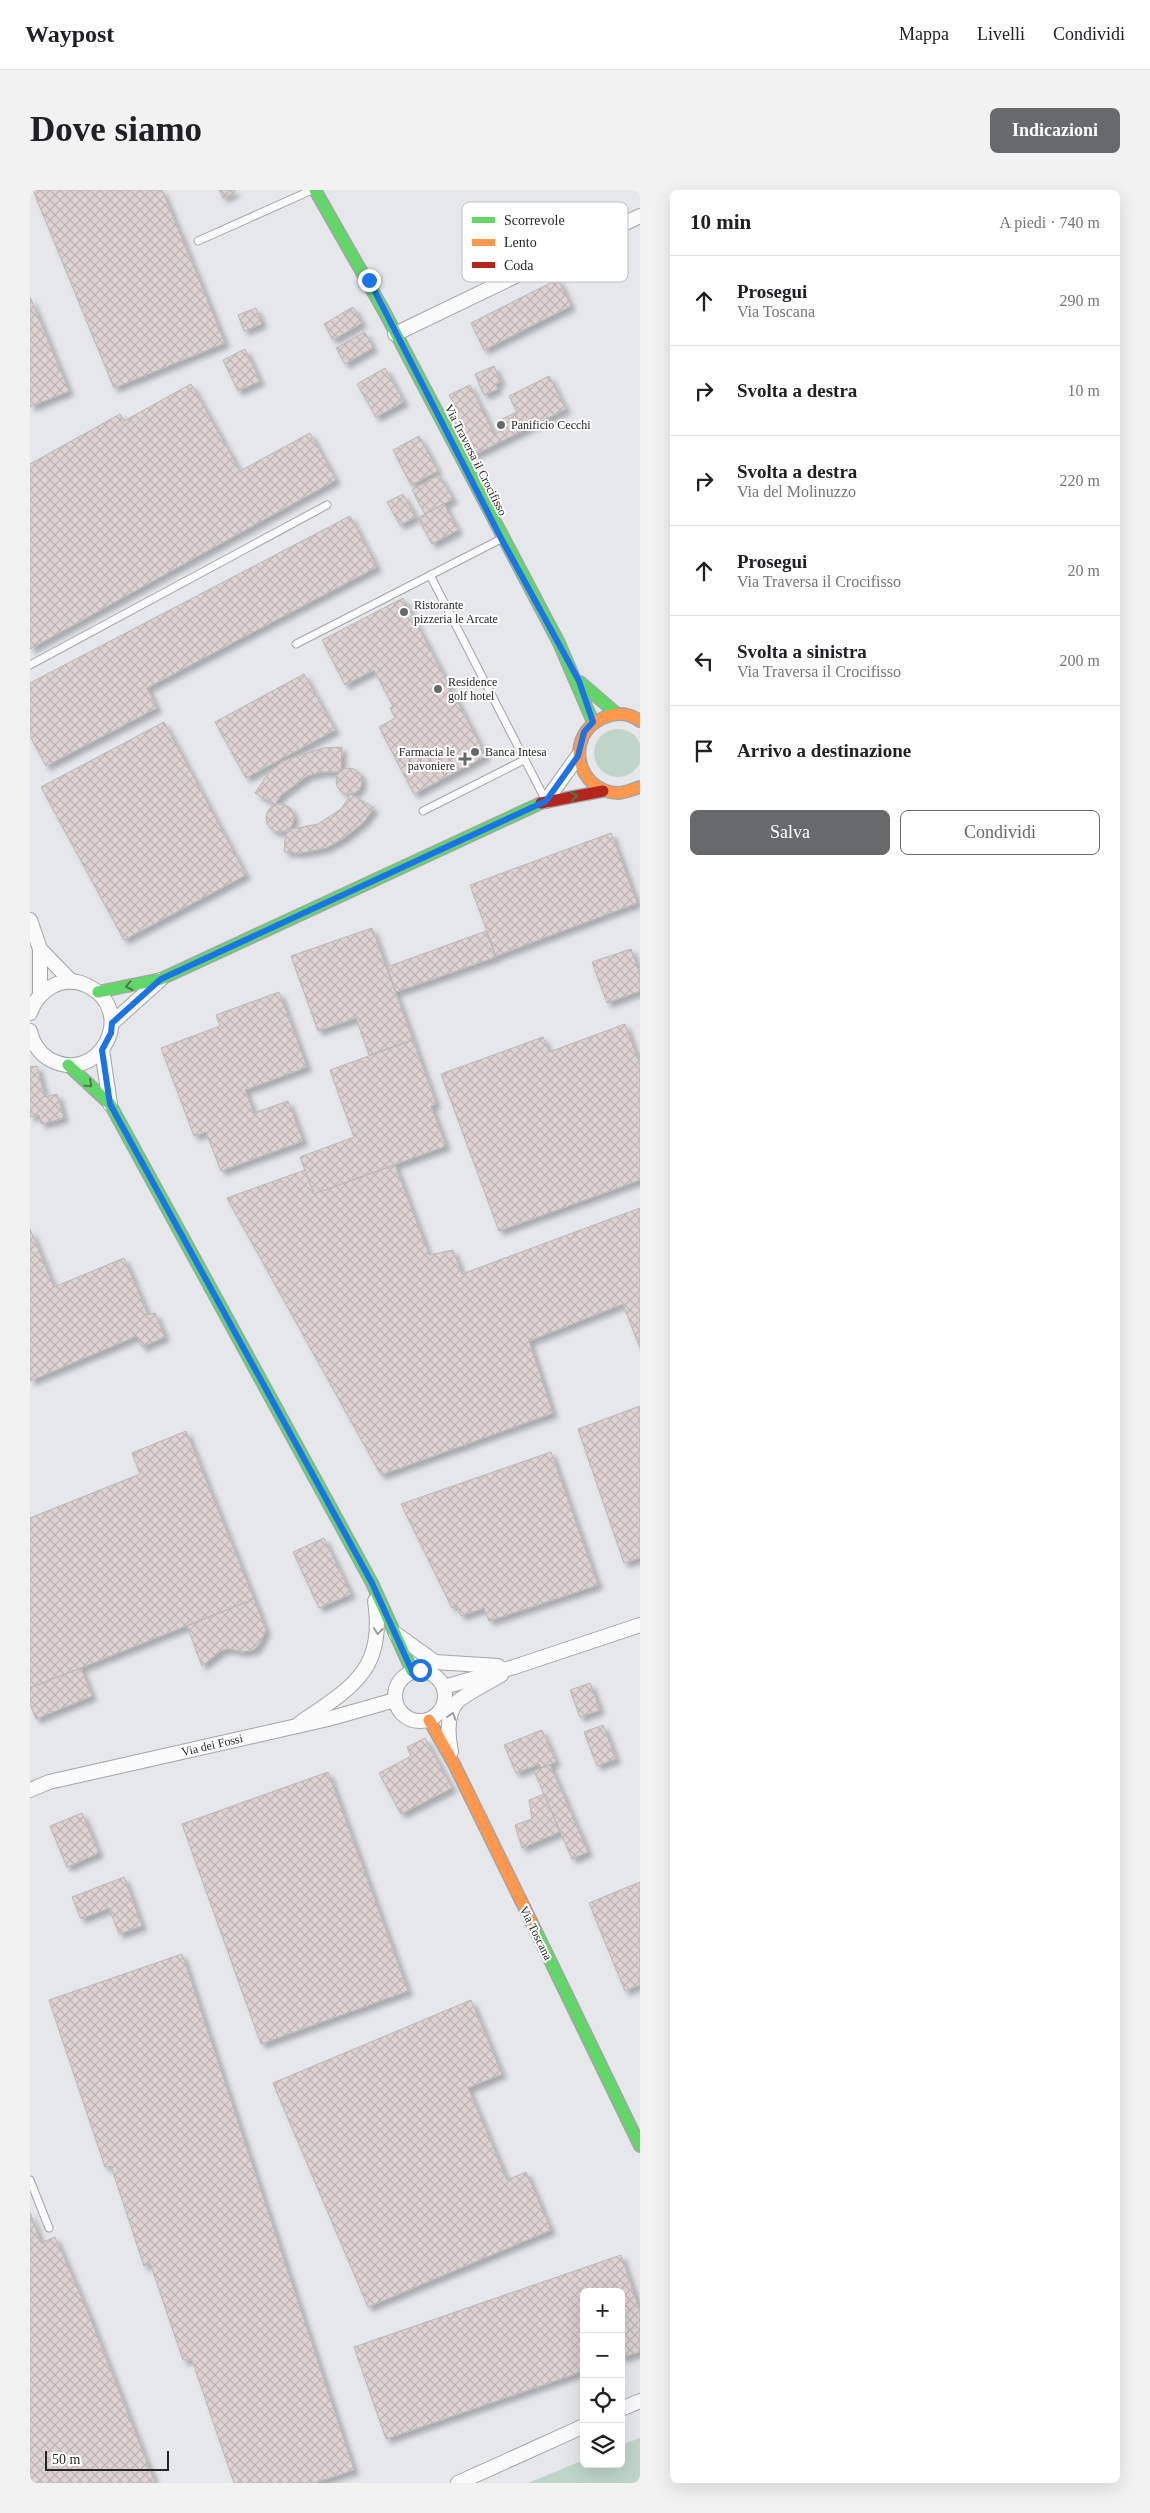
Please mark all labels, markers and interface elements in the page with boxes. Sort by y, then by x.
text: Waypost [25,21,114,47]
text: Mappa [899,24,949,44]
text: Livelli [977,24,1025,44]
text: Condividi [1053,24,1125,44]
button: Indicazioni [990,108,1120,153]
text: Dove siamo [30,110,202,149]
legend [462,202,628,282]
text: 10 min [690,210,751,234]
text: Scorrevole [504,213,565,228]
text: A piedi · 740 m [1000,214,1100,231]
text: Lento [504,235,537,250]
text: Coda [504,258,534,273]
route end [358,269,381,292]
text: Prosegui [737,281,807,302]
icon: ahead [690,287,718,315]
text: 290 m [1060,292,1100,309]
text: Via Toscana [737,303,815,320]
icon: right [690,377,718,405]
text: Svolta a destra [737,380,857,401]
text: 10 m [1068,382,1100,399]
street label: Via Traversa il Crocifisso [442,402,510,518]
place label: Panificio Cecchi [511,418,591,432]
marker: Panificio Cecchi [495,419,507,431]
text: Svolta a destra [737,461,857,482]
icon: right [690,467,718,495]
text: 220 m [1060,472,1100,489]
text: Via del Molinuzzo [737,483,856,500]
text: Prosegui [737,551,807,572]
icon: ahead [690,557,718,585]
text: 20 m [1068,562,1100,579]
text: Via Traversa il Crocifisso [737,573,901,590]
place label: Ristorante pizzeria le Arcate [414,598,498,626]
marker: Ristorante pizzeria le Arcate [398,606,410,618]
text: Svolta a sinistra [737,641,867,662]
icon: left [690,647,718,675]
text: 200 m [1060,652,1100,669]
text: Via Traversa il Crocifisso [737,663,901,680]
place label: Residence golf hotel [448,675,497,703]
marker: Residence golf hotel [432,683,444,695]
icon: arrive [690,737,718,765]
text: Arrivo a destinazione [737,740,911,761]
place label: Farmacia le pavoniere [399,745,455,773]
place label: Banca Intesa [485,745,547,759]
marker: Banca Intesa [469,746,481,758]
marker: Farmacia le pavoniere [459,753,471,765]
one-way arrow [570,791,579,801]
button: Salva [690,810,890,855]
button: Condividi [900,810,1100,855]
one-way arrow [125,980,134,990]
one-way arrow [84,1078,93,1087]
one-way arrow [373,1627,383,1636]
route start [409,1659,432,1682]
one-way arrow [446,1713,456,1721]
street label: Via dei Fossi [180,1731,245,1759]
street label: Via Toscana [517,1904,555,1963]
map controls [580,2288,625,2468]
button: + [580,2288,625,2333]
button: − [580,2333,625,2378]
button: locate [580,2378,625,2423]
button: layers [580,2423,625,2468]
scale bar [45,2448,169,2471]
text: 50 m [52,2452,80,2467]

